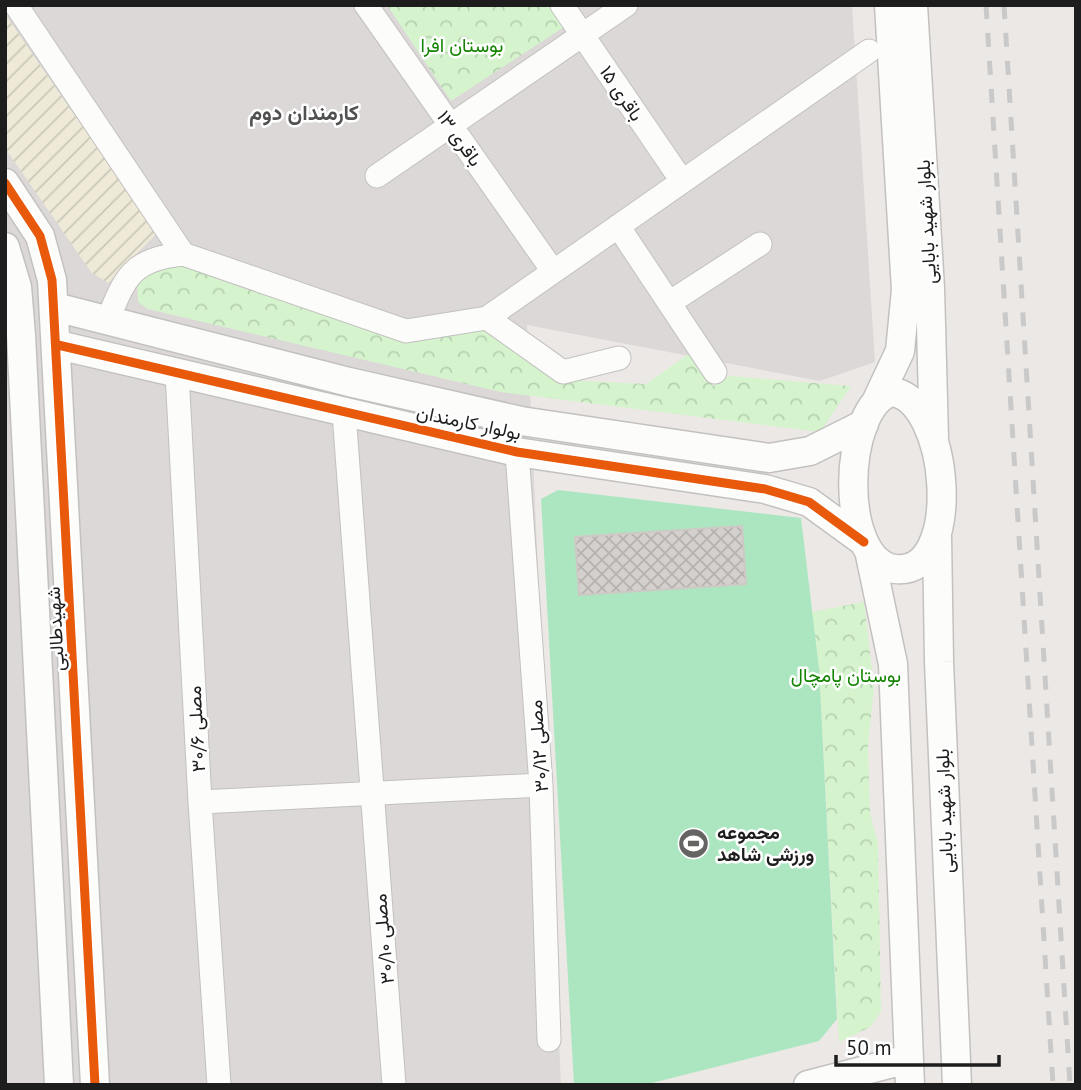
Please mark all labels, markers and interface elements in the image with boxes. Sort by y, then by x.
park label: بوستان افرا [421,33,503,57]
street label: باقری ۱۵ [595,61,649,125]
district label: کارمندان دوم [249,99,359,127]
street label: باقری ۱۳ [432,105,488,171]
street label: بلوار شهید بابایی [911,159,941,285]
street label: بولوار کارمندان [415,399,523,445]
street label: شهیدطالبی [41,586,69,672]
park label: بوستان پامچال [791,663,901,689]
street label: مصلی ۳۰/۶ [182,685,210,773]
street label: مصلی ۳۰/۱۲ [523,699,553,793]
street label: بلوار شهید بابایی [930,748,958,874]
place label: مجموعه ورزشی شاهد [717,820,815,867]
sports icon: مجموعه ورزشی شاهد [677,826,711,860]
street label: مصلی ۳۰/۱۰ [367,893,399,985]
scale bar [836,1024,999,1068]
text: 50 m [846,1034,892,1061]

